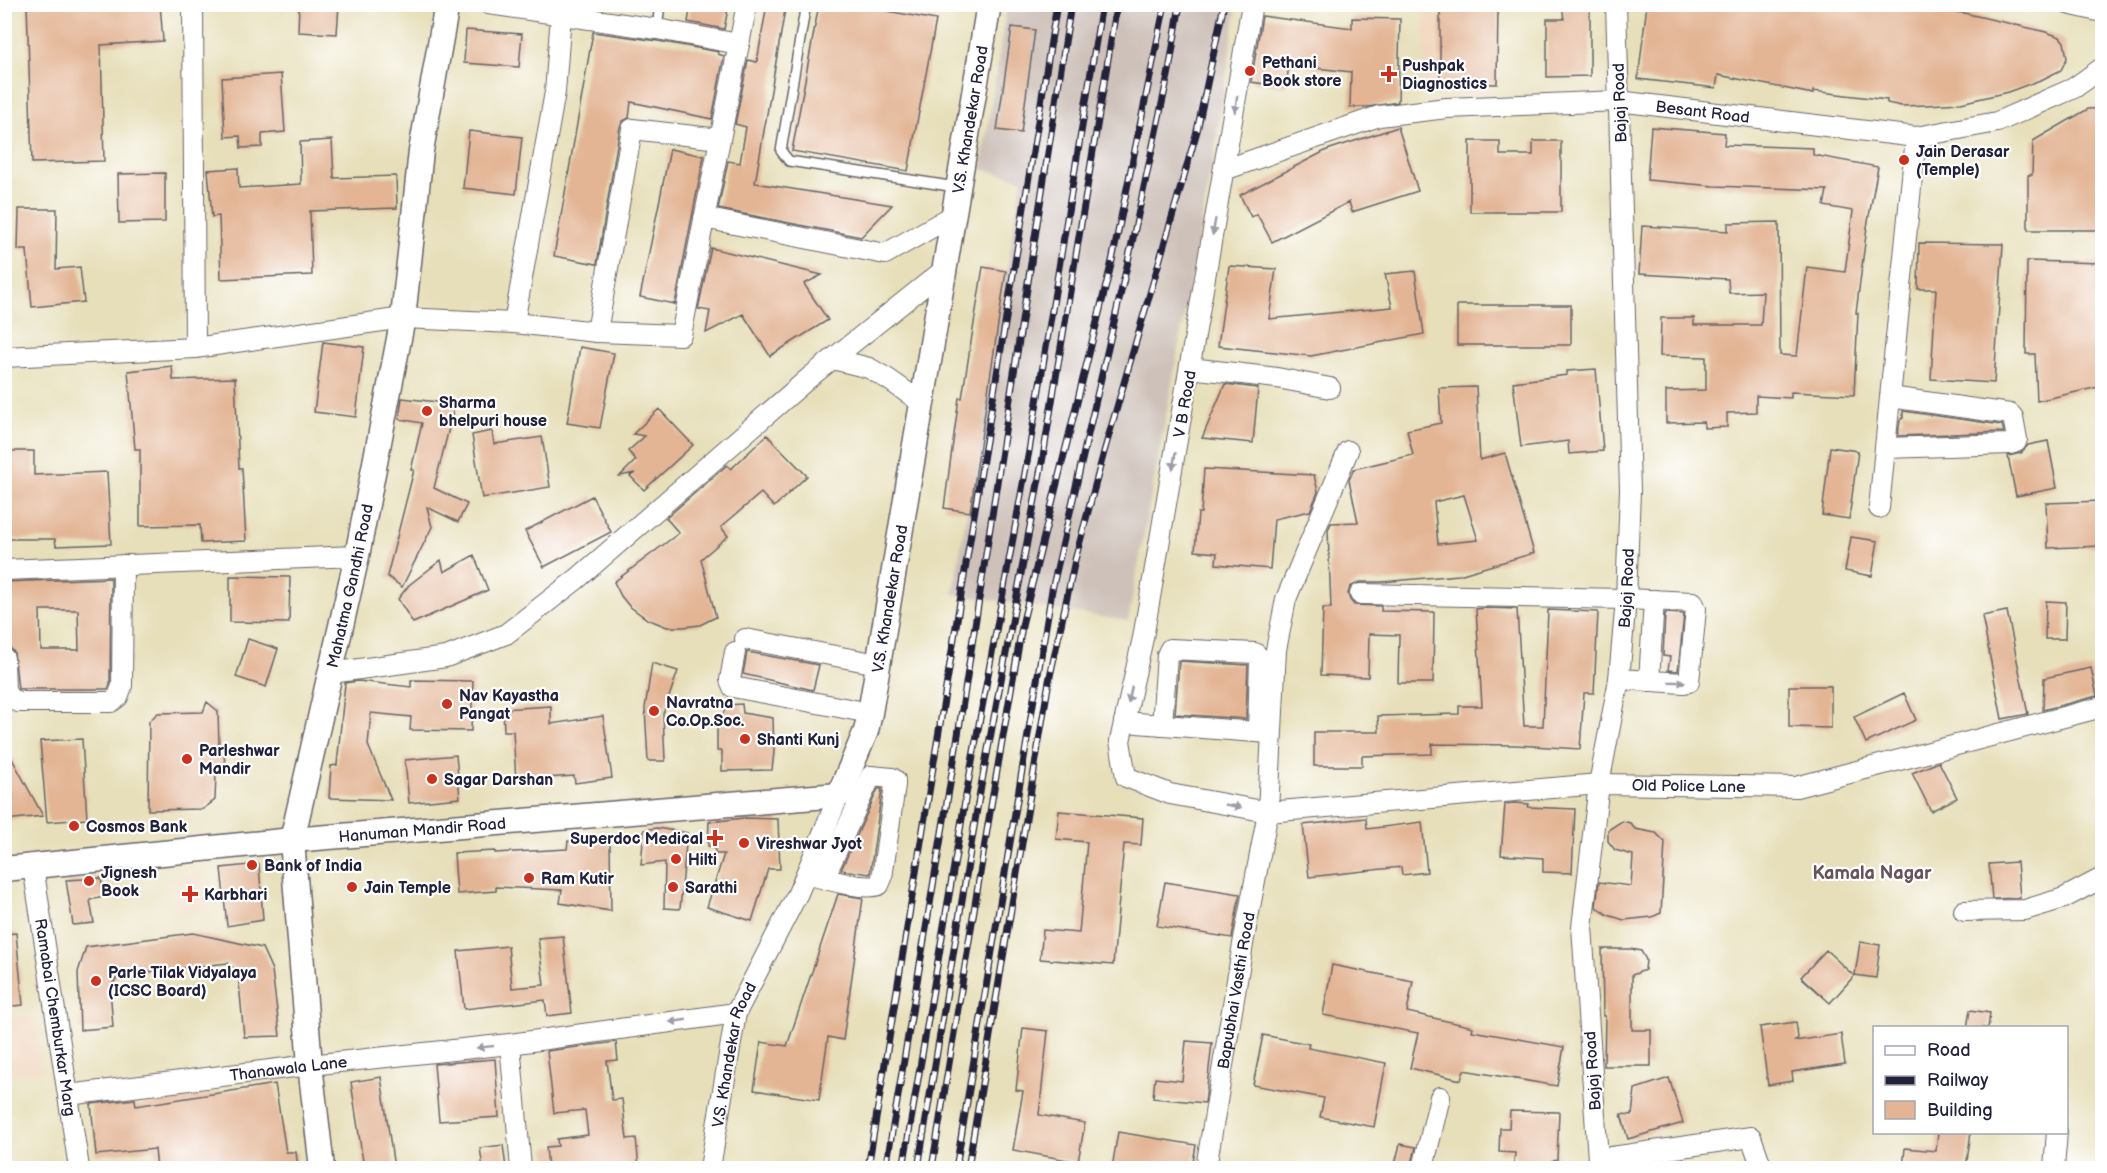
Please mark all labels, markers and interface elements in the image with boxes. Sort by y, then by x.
street label: V.S. Khandekar Road [949,44,993,195]
place label: Pethani Book store [1262,54,1342,91]
place label: Pushpak Diagnostics [1402,57,1487,94]
street label: Bajaj Road [1610,63,1631,143]
marker: Pethani Book store [1243,64,1257,78]
marker: Pushpak Diagnostics [1380,65,1398,83]
one-way arrow [1231,94,1240,113]
street label: Besant Road [1654,98,1750,128]
place label: Jain Derasar (Temple) [1916,143,2010,180]
marker: Jain Derasar (Temple) [1897,153,1911,167]
one-way arrow [1209,218,1218,237]
street label: V B Road [1170,369,1201,439]
place label: Sharma bhelpuri house [439,394,547,431]
marker: Sharma bhelpuri house [420,404,434,418]
one-way arrow [1169,451,1178,470]
street label: Mahatma Gandhi Road [324,503,378,670]
street label: V.S. Khandekar Road [869,524,912,674]
street label: Bajaj Road [1615,548,1639,629]
one-way arrow [1668,677,1687,687]
one-way arrow [1125,685,1135,704]
place label: Nav Kayastha Pangat [459,687,559,724]
place label: Navratna Co.Op.Soc. [666,694,745,731]
marker: Nav Kayastha Pangat [440,697,454,711]
marker: Navratna Co.Op.Soc. [647,704,661,718]
place label: Shanti Kunj [757,731,839,750]
marker: Shanti Kunj [738,732,752,746]
place label: Parleshwar Mandir [199,742,280,779]
marker: Parleshwar Mandir [180,752,194,766]
place label: Sagar Darshan [444,771,553,790]
marker: Sagar Darshan [425,772,439,786]
street label: Old Police Lane [1632,777,1746,797]
one-way arrow [1223,801,1242,810]
street label: Hanuman Mandir Road [338,814,507,847]
place label: Cosmos Bank [86,818,188,837]
marker: Cosmos Bank [67,819,81,833]
place label: Superdoc Medical [570,830,703,849]
marker: Superdoc Medical [708,831,722,845]
place label: Vireshwar Jyot [756,835,862,854]
marker: Vireshwar Jyot [737,836,751,850]
place label: Hilti [688,851,717,870]
marker: Hilti [669,852,683,866]
place label: Bank of India [264,857,362,876]
marker: Bank of India [245,858,259,872]
district label: Kamala Nagar [1813,863,1932,884]
place label: Jignesh Book [101,864,157,901]
place label: Ram Kutir [541,870,614,889]
marker: Ram Kutir [522,871,536,885]
marker: Jignesh Book [82,874,96,888]
place label: Jain Temple [364,879,451,898]
place label: Sarathi [685,879,737,898]
marker: Jain Temple [345,880,359,894]
marker: Sarathi [666,880,680,894]
marker: Karbhari [181,885,199,903]
place label: Karbhari [204,886,267,905]
street label: Bapubhai Vasthi Road [1215,911,1260,1071]
street label: Ramabai Chemburkar Marg [30,917,79,1118]
place label: Parle Tilak Vidyalaya (ICSC Board) [108,964,257,1001]
marker: Parle Tilak Vidyalaya (ICSC Board) [89,974,103,988]
street label: V.S. Khandekar Road [709,979,761,1129]
one-way arrow [668,1016,687,1025]
legend [1873,1026,2068,1134]
street label: Bajaj Road [1581,1030,1606,1111]
text: Road [1927,1040,1971,1061]
one-way arrow [475,1042,494,1052]
street label: Thanawala Lane [229,1053,349,1086]
text: Railway [1927,1070,1989,1091]
text: Building [1927,1100,1993,1121]

